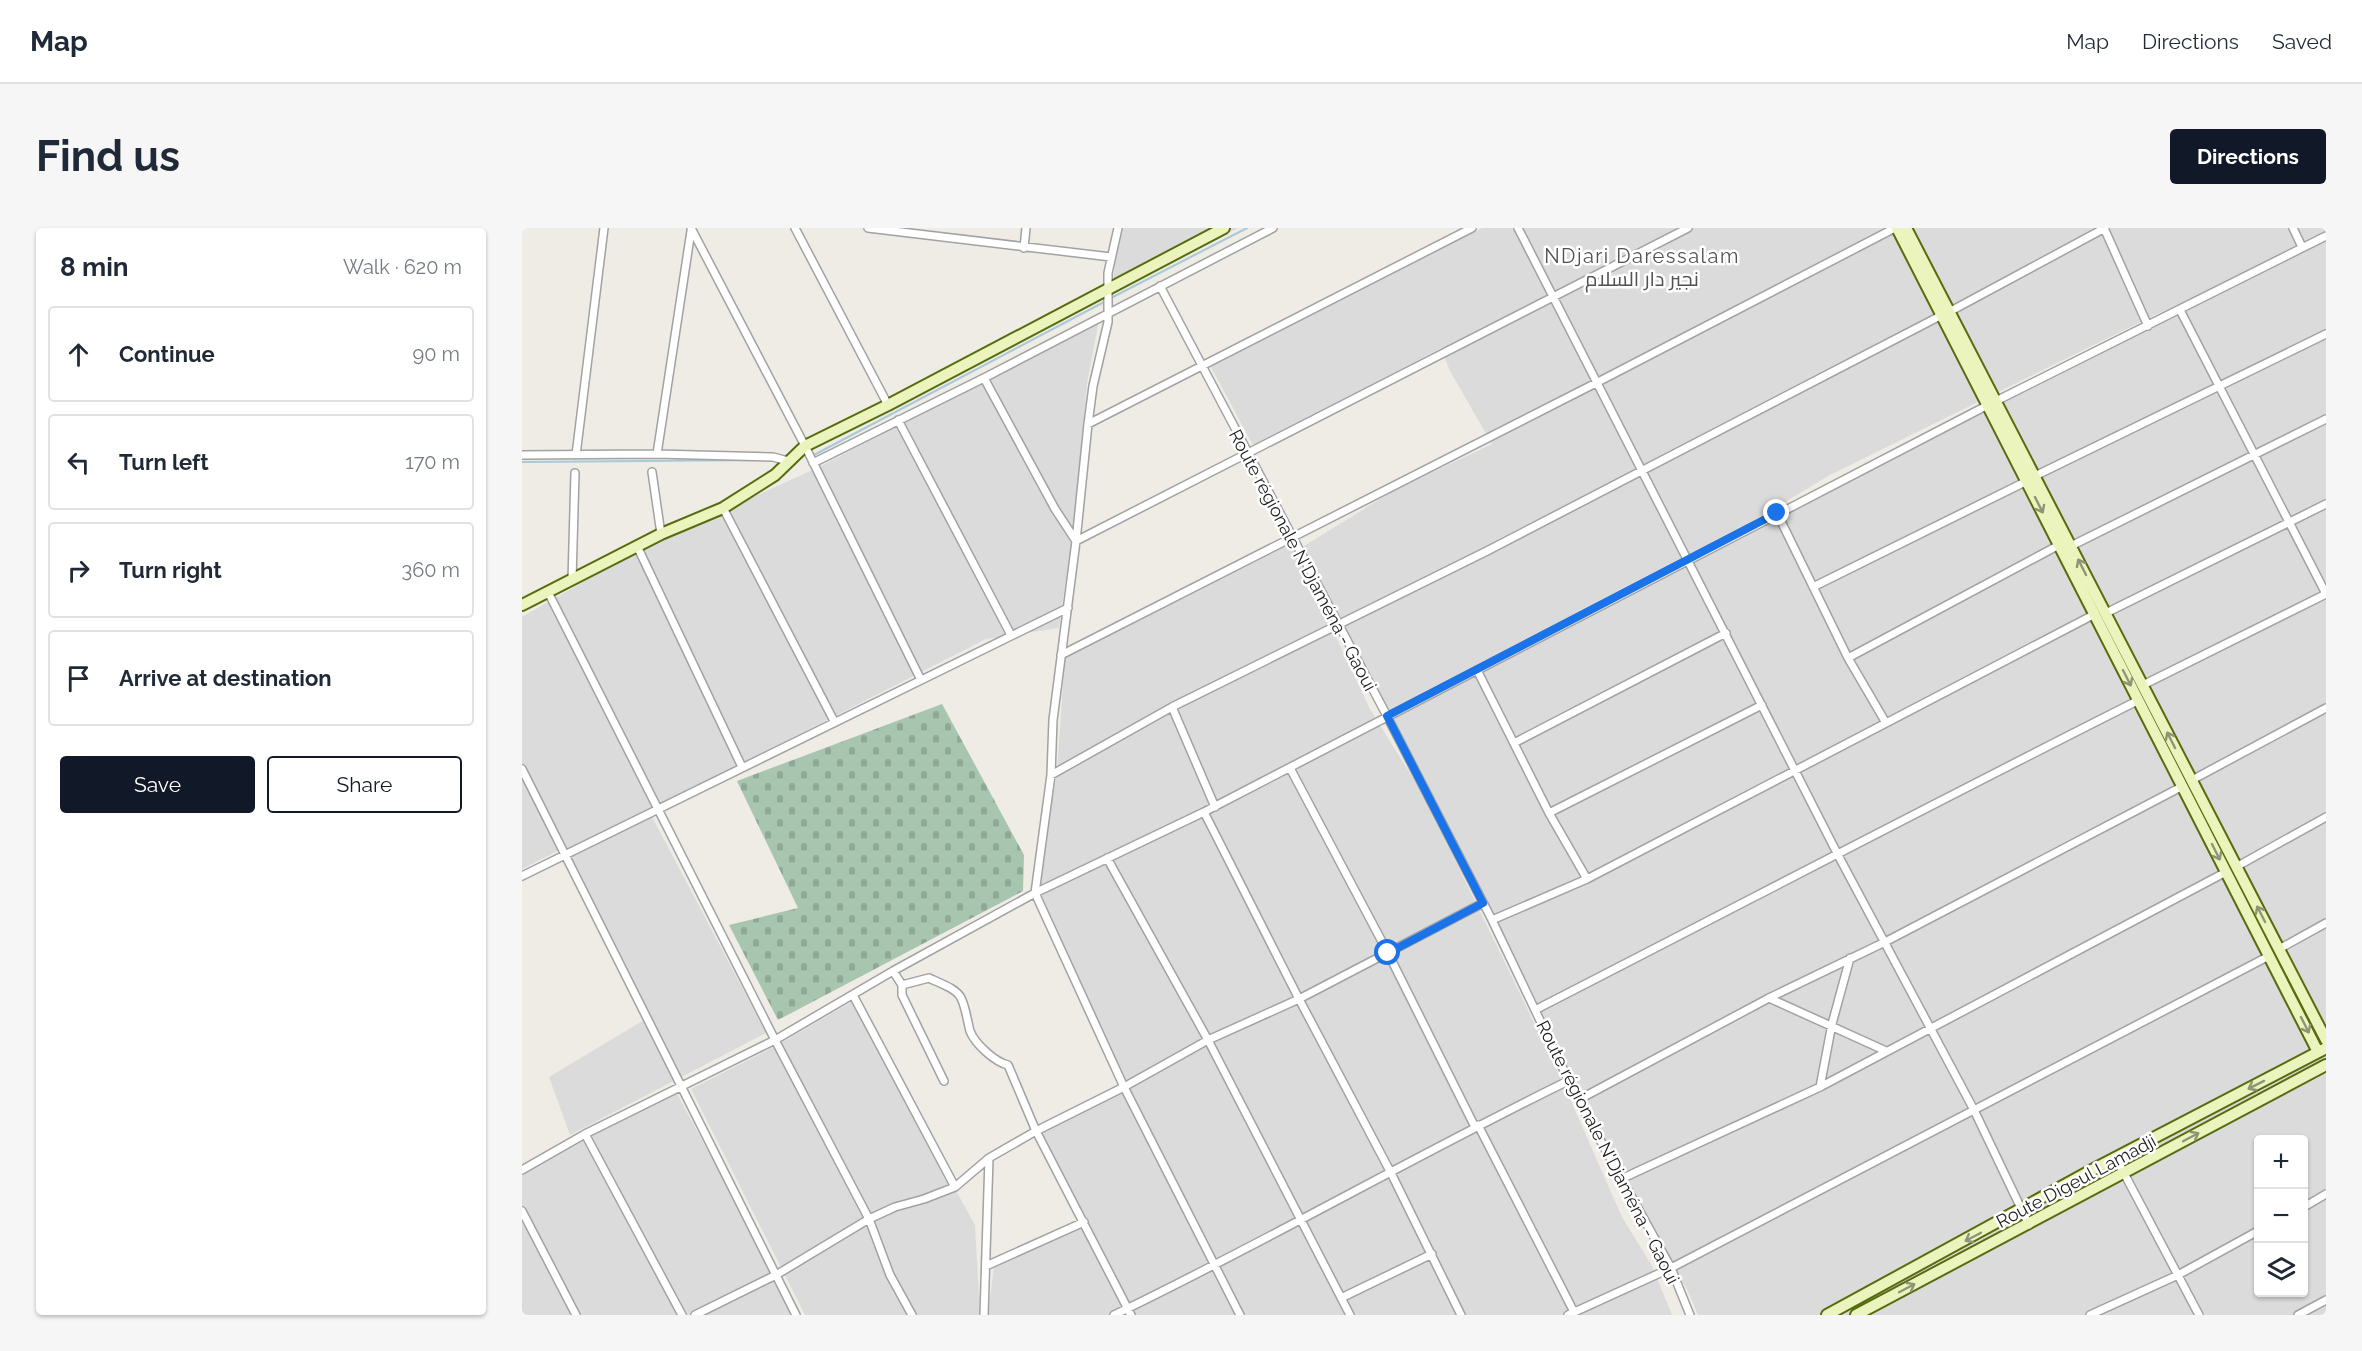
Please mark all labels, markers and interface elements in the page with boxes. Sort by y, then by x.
text: Map [30,25,88,58]
text: Map [2066,29,2109,54]
text: Directions [2142,29,2239,54]
text: Saved [2272,29,2332,54]
button: Directions [2170,129,2326,184]
text: Find us [36,132,180,181]
district label: NDjari Daressalam نجير دار السلام [1544,244,1740,293]
text: 8 min [60,252,128,282]
text: Walk · 620 m [343,255,462,279]
icon: ahead [62,338,95,371]
text: Continue [119,341,215,367]
text: 90 m [413,342,460,366]
street label: Route régionale N'Djaména - Gaoui [1225,426,1381,694]
icon: left [62,446,95,479]
text: Turn left [119,449,209,475]
text: 170 m [405,450,460,474]
one-way arrow [2033,495,2045,513]
route end [1763,499,1789,525]
icon: right [62,554,95,587]
text: Turn right [119,557,222,583]
text: 360 m [402,558,460,582]
one-way arrow [2076,559,2088,576]
icon: arrive [62,662,95,695]
text: Arrive at destination [119,665,332,691]
one-way arrow [2122,669,2134,687]
one-way arrow [2165,732,2177,750]
button: Save [60,756,255,813]
button: Share [267,756,462,813]
one-way arrow [2211,842,2222,860]
one-way arrow [2255,905,2266,923]
route start [1374,939,1400,965]
one-way arrow [2299,1016,2311,1034]
street label: Route régionale N'Djaména - Gaoui [1532,1017,1684,1287]
one-way arrow [2247,1080,2265,1092]
street label: Route Digeul Lamadji [1993,1130,2159,1232]
one-way arrow [2181,1131,2199,1142]
map controls [2254,1135,2308,1297]
button: + [2254,1135,2308,1189]
button: − [2254,1189,2308,1243]
one-way arrow [1964,1232,1982,1243]
button: layers [2254,1243,2308,1297]
one-way arrow [1898,1282,1916,1293]

